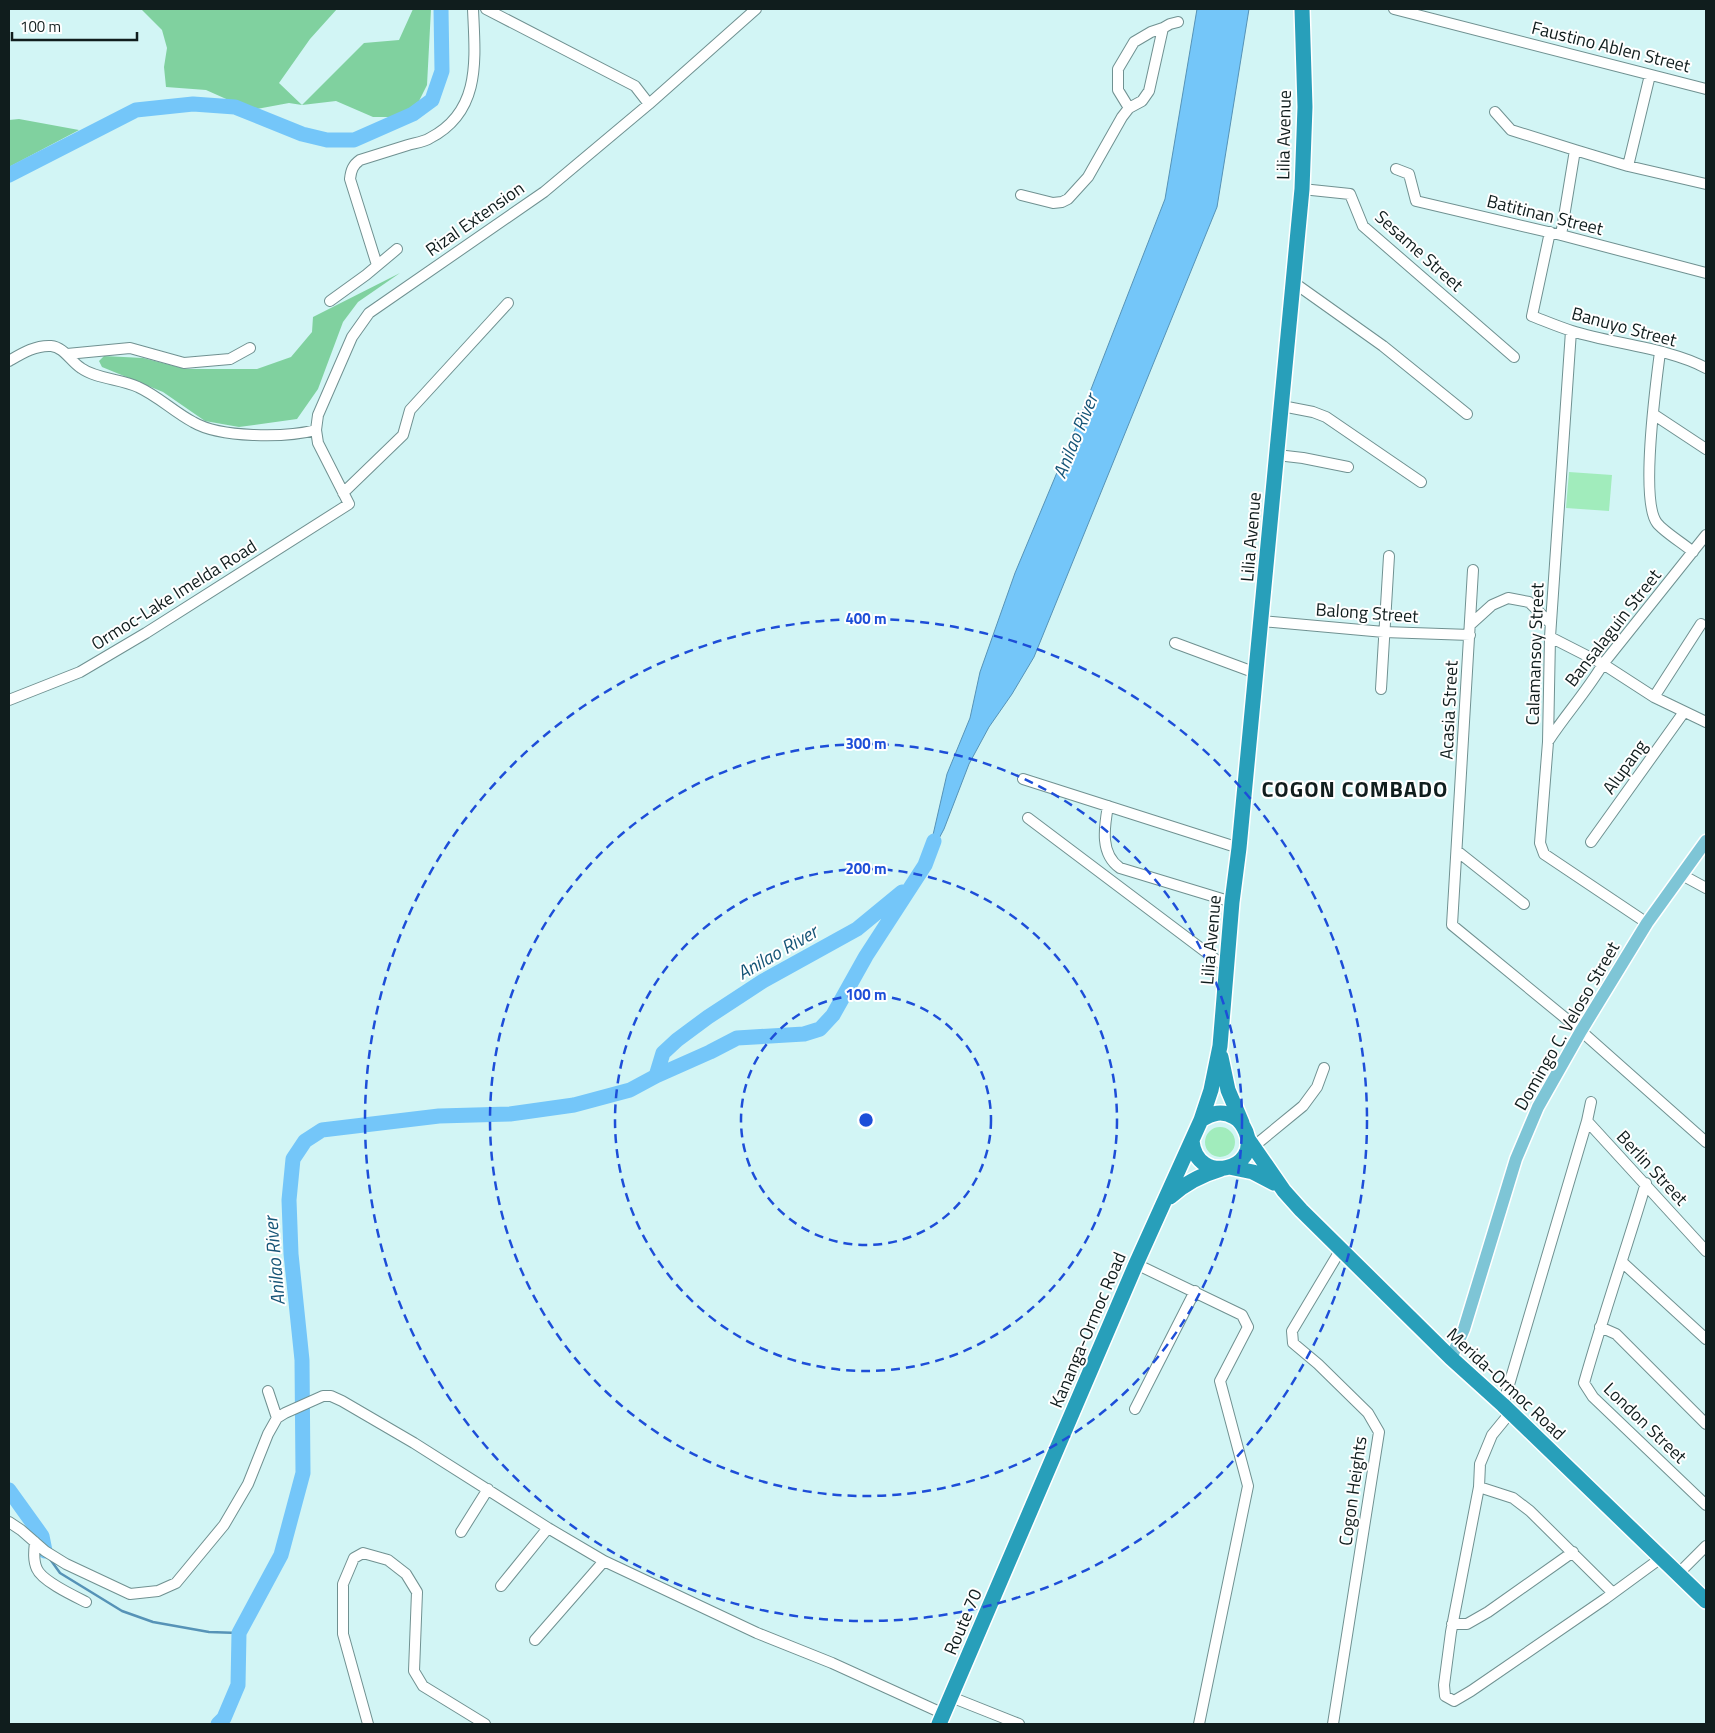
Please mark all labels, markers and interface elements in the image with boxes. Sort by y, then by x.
scale bar [12,10,138,42]
street label: Faustino Ablen Street [1529,14,1694,79]
text: 100 m [20,15,61,38]
street label: Lilia Avenue [1269,90,1298,180]
street label: Rizal Extension [420,175,530,263]
street label: Batitinan Street [1484,187,1607,242]
street label: Sesame Street [1369,204,1470,298]
street label: Banuyo Street [1569,300,1680,354]
water label: Anilao River [1044,387,1105,482]
street label: Lilia Avenue [1233,491,1268,583]
street label: Ormoc-Lake Imelda Road [86,533,262,657]
street label: Bansalaguin Street [1558,562,1668,692]
street label: Calamansoy Street [1519,582,1551,726]
street label: Balong Street [1315,595,1420,630]
text: 400 m [845,607,887,630]
street label: Acasia Street [1432,659,1465,760]
text: 300 m [845,732,887,755]
street label: Alupang [1595,734,1654,800]
district label: COGON COMBADO [1262,772,1448,806]
text: 200 m [845,857,887,880]
street label: Lilia Avenue [1193,894,1228,986]
water label: Anilao River [731,916,824,986]
street label: Domingo C. Veloso Street [1507,936,1626,1115]
text: 100 m [845,983,887,1006]
centre of rings [857,1111,875,1129]
street label: Berlin Street [1610,1124,1695,1212]
water label: Anilao River [255,1214,292,1307]
street label: Kananga-Ormoc Road [1042,1248,1133,1412]
street label: Merida-Ormoc Road [1441,1321,1572,1446]
street label: London Street [1598,1376,1694,1470]
street label: Cogon Heights [1331,1435,1374,1547]
street label: Route 70 [937,1585,989,1659]

